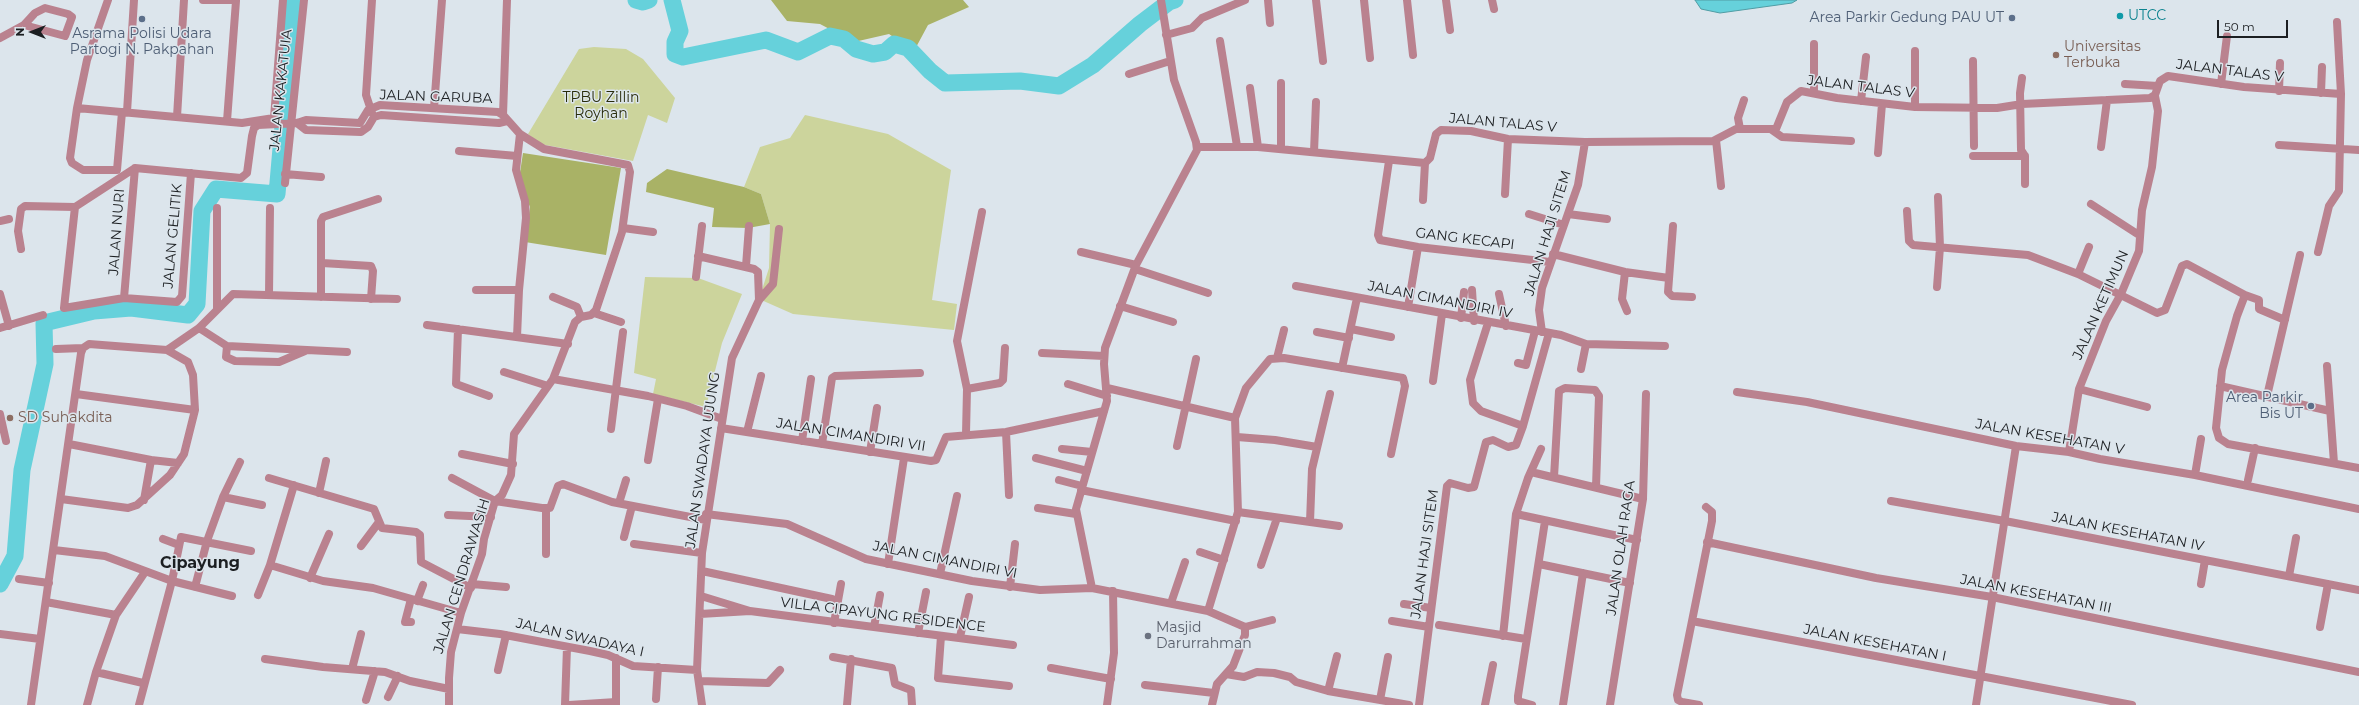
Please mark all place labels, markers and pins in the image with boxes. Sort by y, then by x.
place label: UTCC [2128,8,2166,24]
place label: Area Parkir Gedung PAU UT [1809,10,2004,26]
marker: UTCC [2115,11,2125,21]
marker: Area Parkir Gedung PAU UT [2007,13,2017,23]
marker: Asrama Polisi Udara Partogi N. Pakpahan [137,14,147,24]
place label: Asrama Polisi Udara Partogi N. Pakpahan [70,26,214,58]
place label: Universitas Terbuka [2064,39,2141,72]
marker: Universitas Terbuka [2051,50,2061,60]
place label: Area Parkir Bis UT [2226,390,2303,422]
marker: Area Parkir Bis UT [2306,401,2316,411]
place label: SD Suhakdita [18,410,112,426]
marker: SD Suhakdita [5,413,15,423]
place label: Masjid Darurrahman [1156,620,1252,652]
marker: Masjid Darurrahman [1143,631,1153,641]

